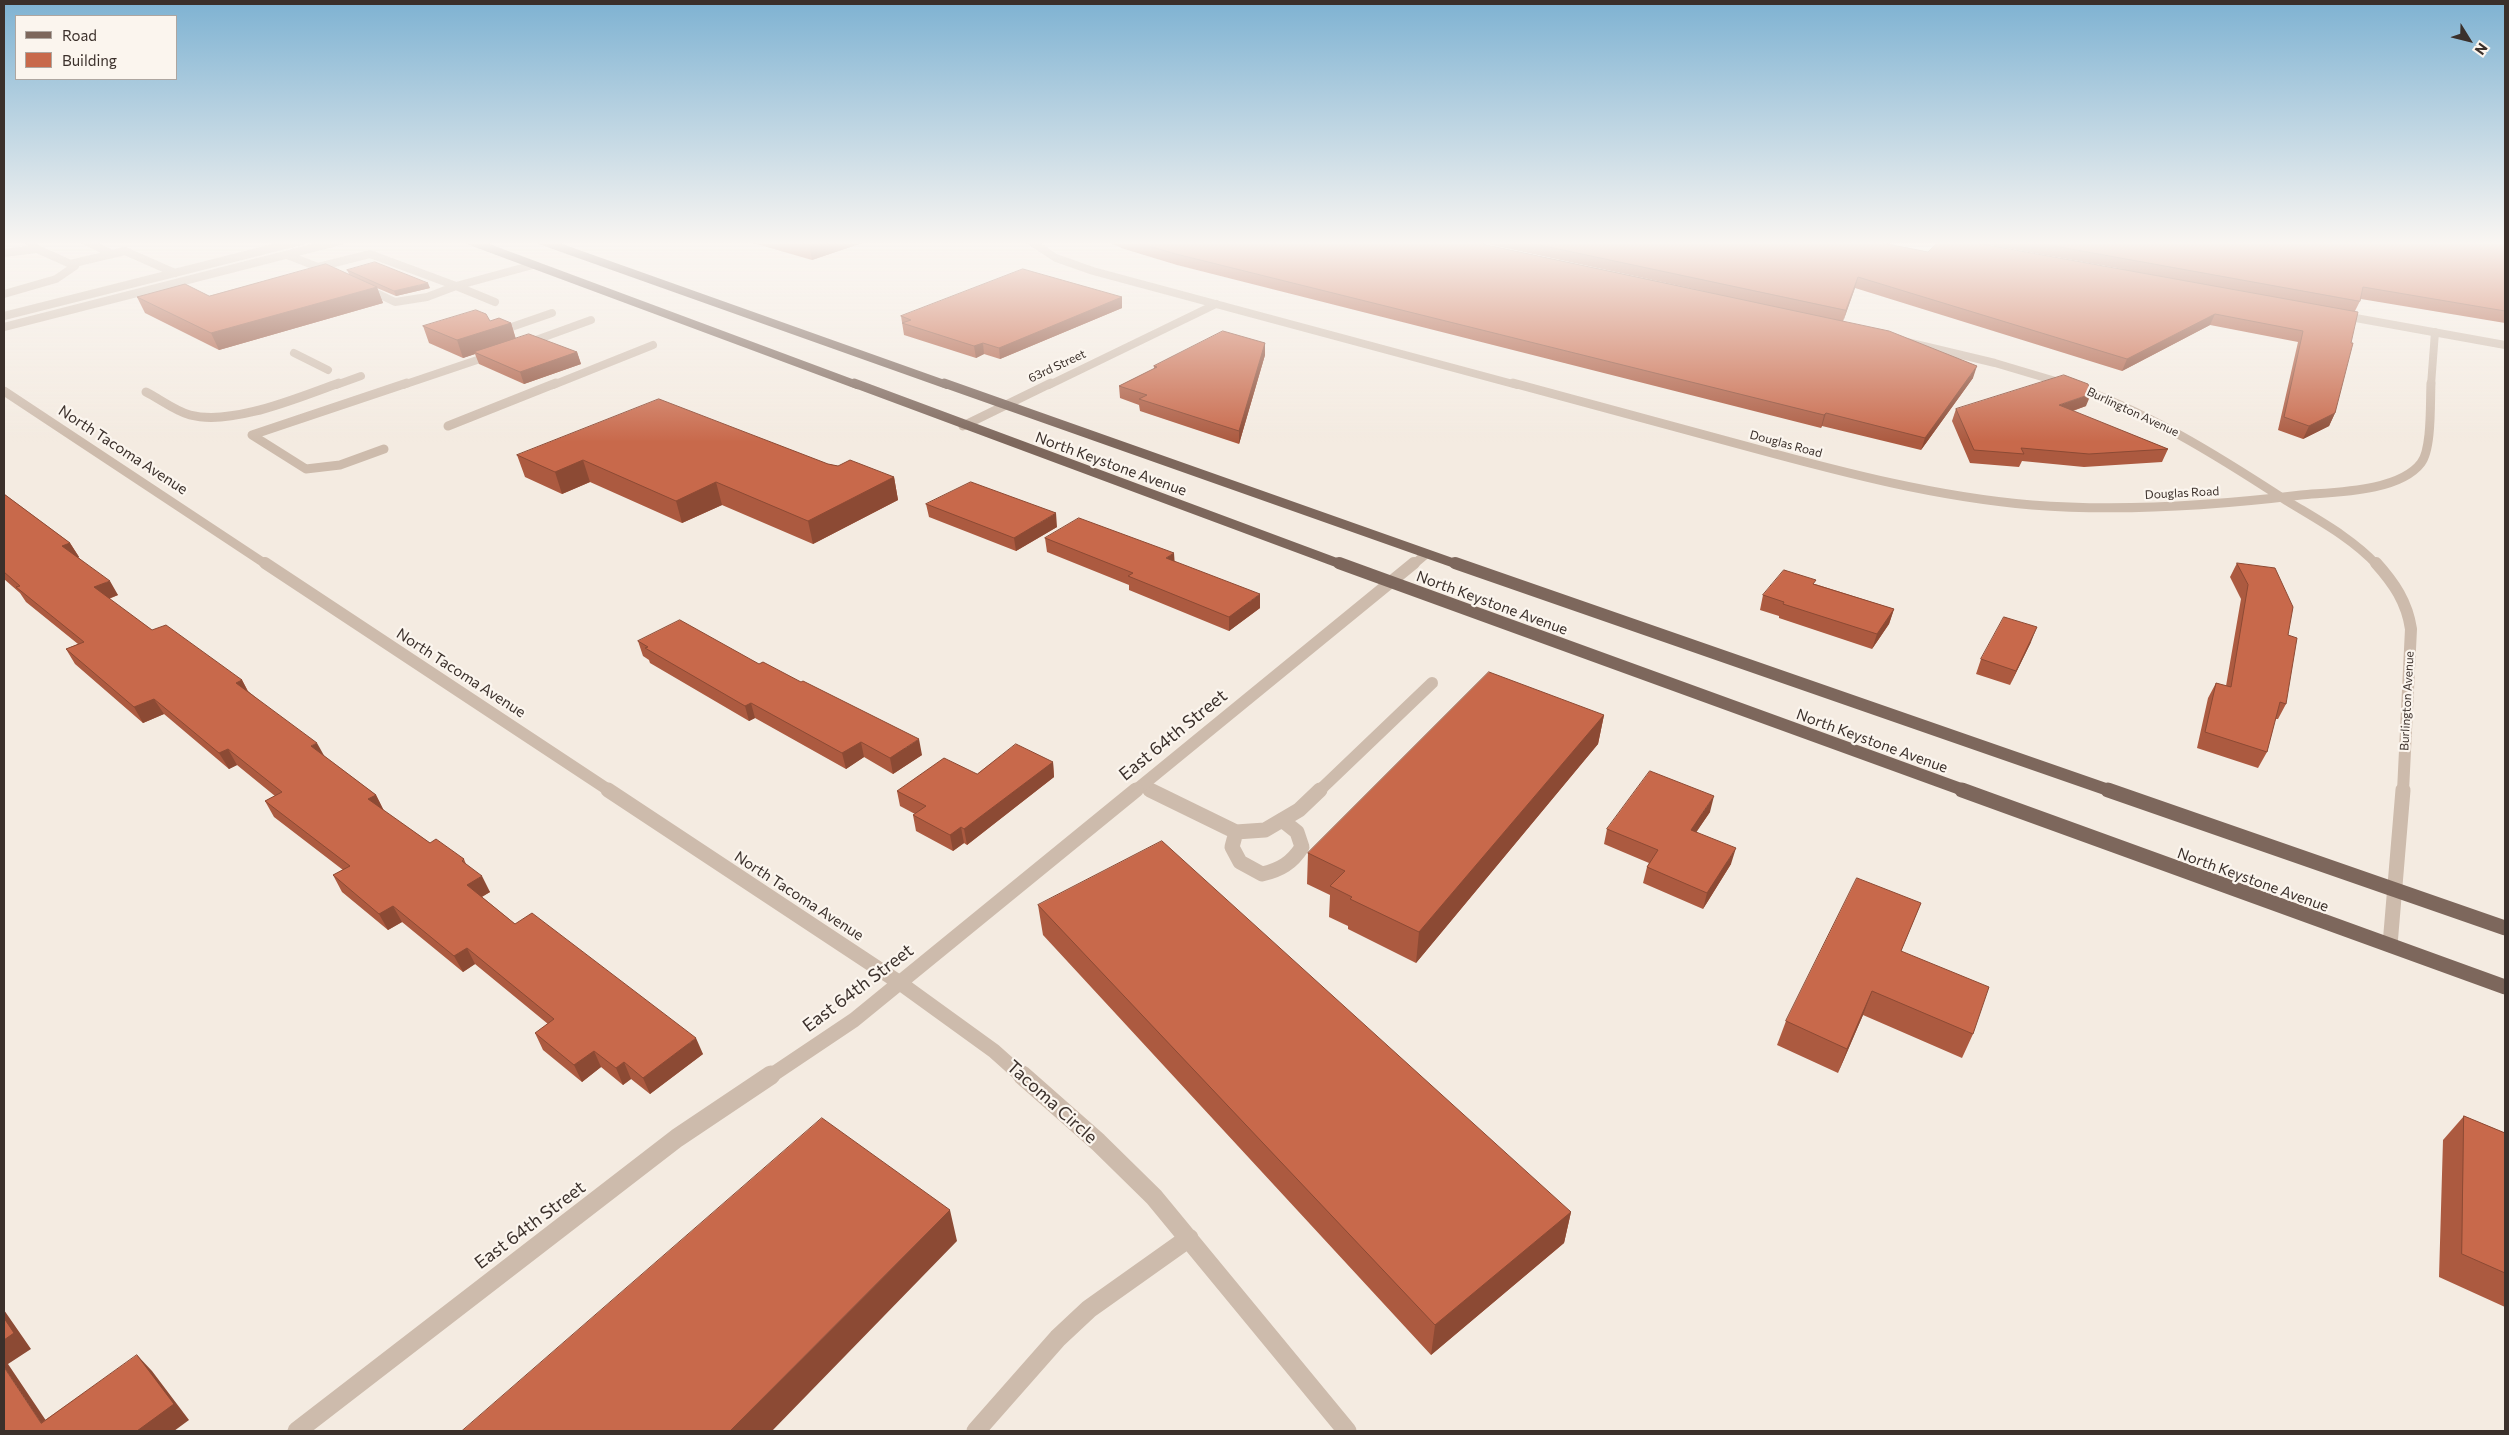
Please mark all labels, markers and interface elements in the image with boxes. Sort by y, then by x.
legend [15,15,178,80]
north arrow [2444,15,2494,65]
text: Road [62,26,97,44]
text: N [2472,40,2492,58]
text: Building [62,51,117,69]
street label: 63rd Street [1026,346,1088,386]
street label: Burlington Avenue [2085,384,2181,440]
street label: North Tacoma Avenue [55,402,191,498]
street label: Douglas Road [1748,427,1824,461]
street label: North Keystone Avenue [1033,428,1189,500]
street label: Douglas Road [2145,484,2219,502]
street label: North Keystone Avenue [1414,567,1570,639]
street label: North Tacoma Avenue [393,625,529,721]
street label: Burlington Avenue [2397,651,2417,751]
street label: East 64th Street [1115,685,1231,785]
street label: North Keystone Avenue [1794,705,1950,777]
street label: North Keystone Avenue [2175,844,2331,916]
street label: North Tacoma Avenue [731,848,867,944]
street label: East 64th Street [798,939,918,1037]
street label: Tacoma Circle [1002,1056,1102,1148]
street label: East 64th Street [470,1176,590,1274]

